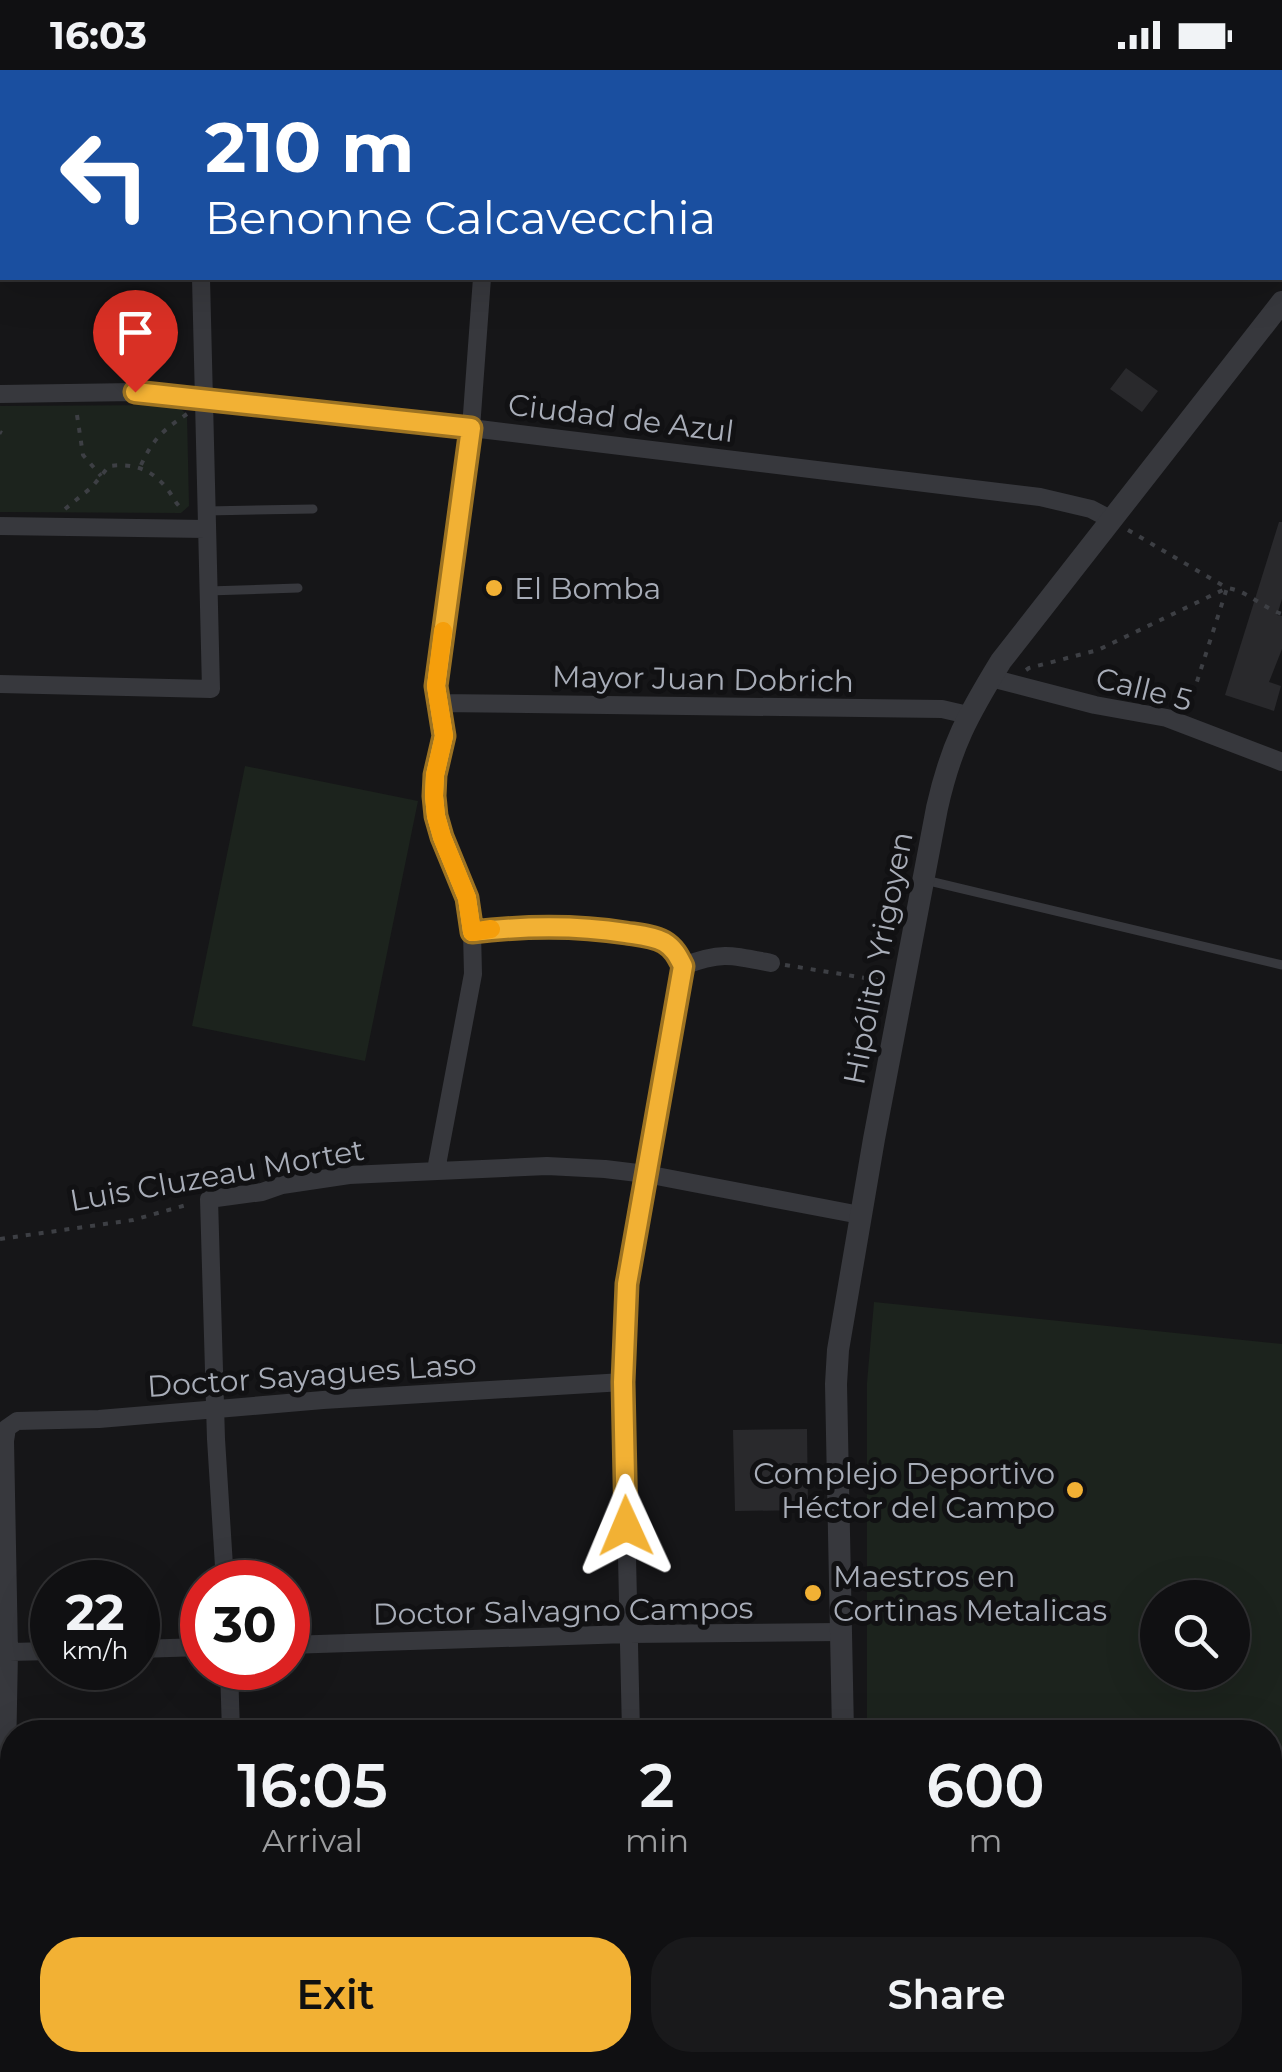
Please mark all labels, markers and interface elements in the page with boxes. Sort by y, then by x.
text: 16:03 [50,12,147,59]
text: 210 m [205,104,415,190]
icon: left [40,110,170,240]
text: Benonne Calcavecchia [205,190,716,245]
pin [93,290,178,393]
icon: arrive [108,305,163,360]
street label: Ciudad de Azul [506,386,736,450]
place label: El Bomba [514,570,661,607]
marker: El Bomba [483,577,505,599]
street label: Mayor Juan Dobrich [552,658,854,700]
street label: Calle 5 [1092,659,1196,719]
street label: Hipólito Yrigoyen [835,828,921,1088]
street label: Luis Cluzeau Mortet [67,1131,367,1219]
street label: Doctor Sayagues Laso [146,1345,478,1405]
place label: Complejo Deportivo Héctor del Campo [753,1455,1055,1526]
position arrow [574,1474,678,1578]
marker: Complejo Deportivo Héctor del Campo [1064,1479,1086,1501]
place label: Maestros en Cortinas Metalicas [833,1558,1107,1629]
speed limit sign: 30 [180,1560,310,1690]
map controls [1140,1580,1250,1690]
button: search [1140,1580,1250,1690]
text: 22 [66,1582,125,1643]
marker: Maestros en Cortinas Metalicas [802,1582,824,1604]
street label: Doctor Salvagno Campos [372,1589,754,1633]
text: km/h [62,1635,128,1665]
text: 16:05 [237,1749,388,1822]
text: 2 [640,1749,675,1822]
text: 600 [926,1749,1045,1822]
text: Arrival [262,1821,363,1860]
text: min [625,1821,689,1860]
text: m [969,1821,1003,1860]
button: Exit [40,1937,631,2052]
button: Share [651,1937,1242,2052]

